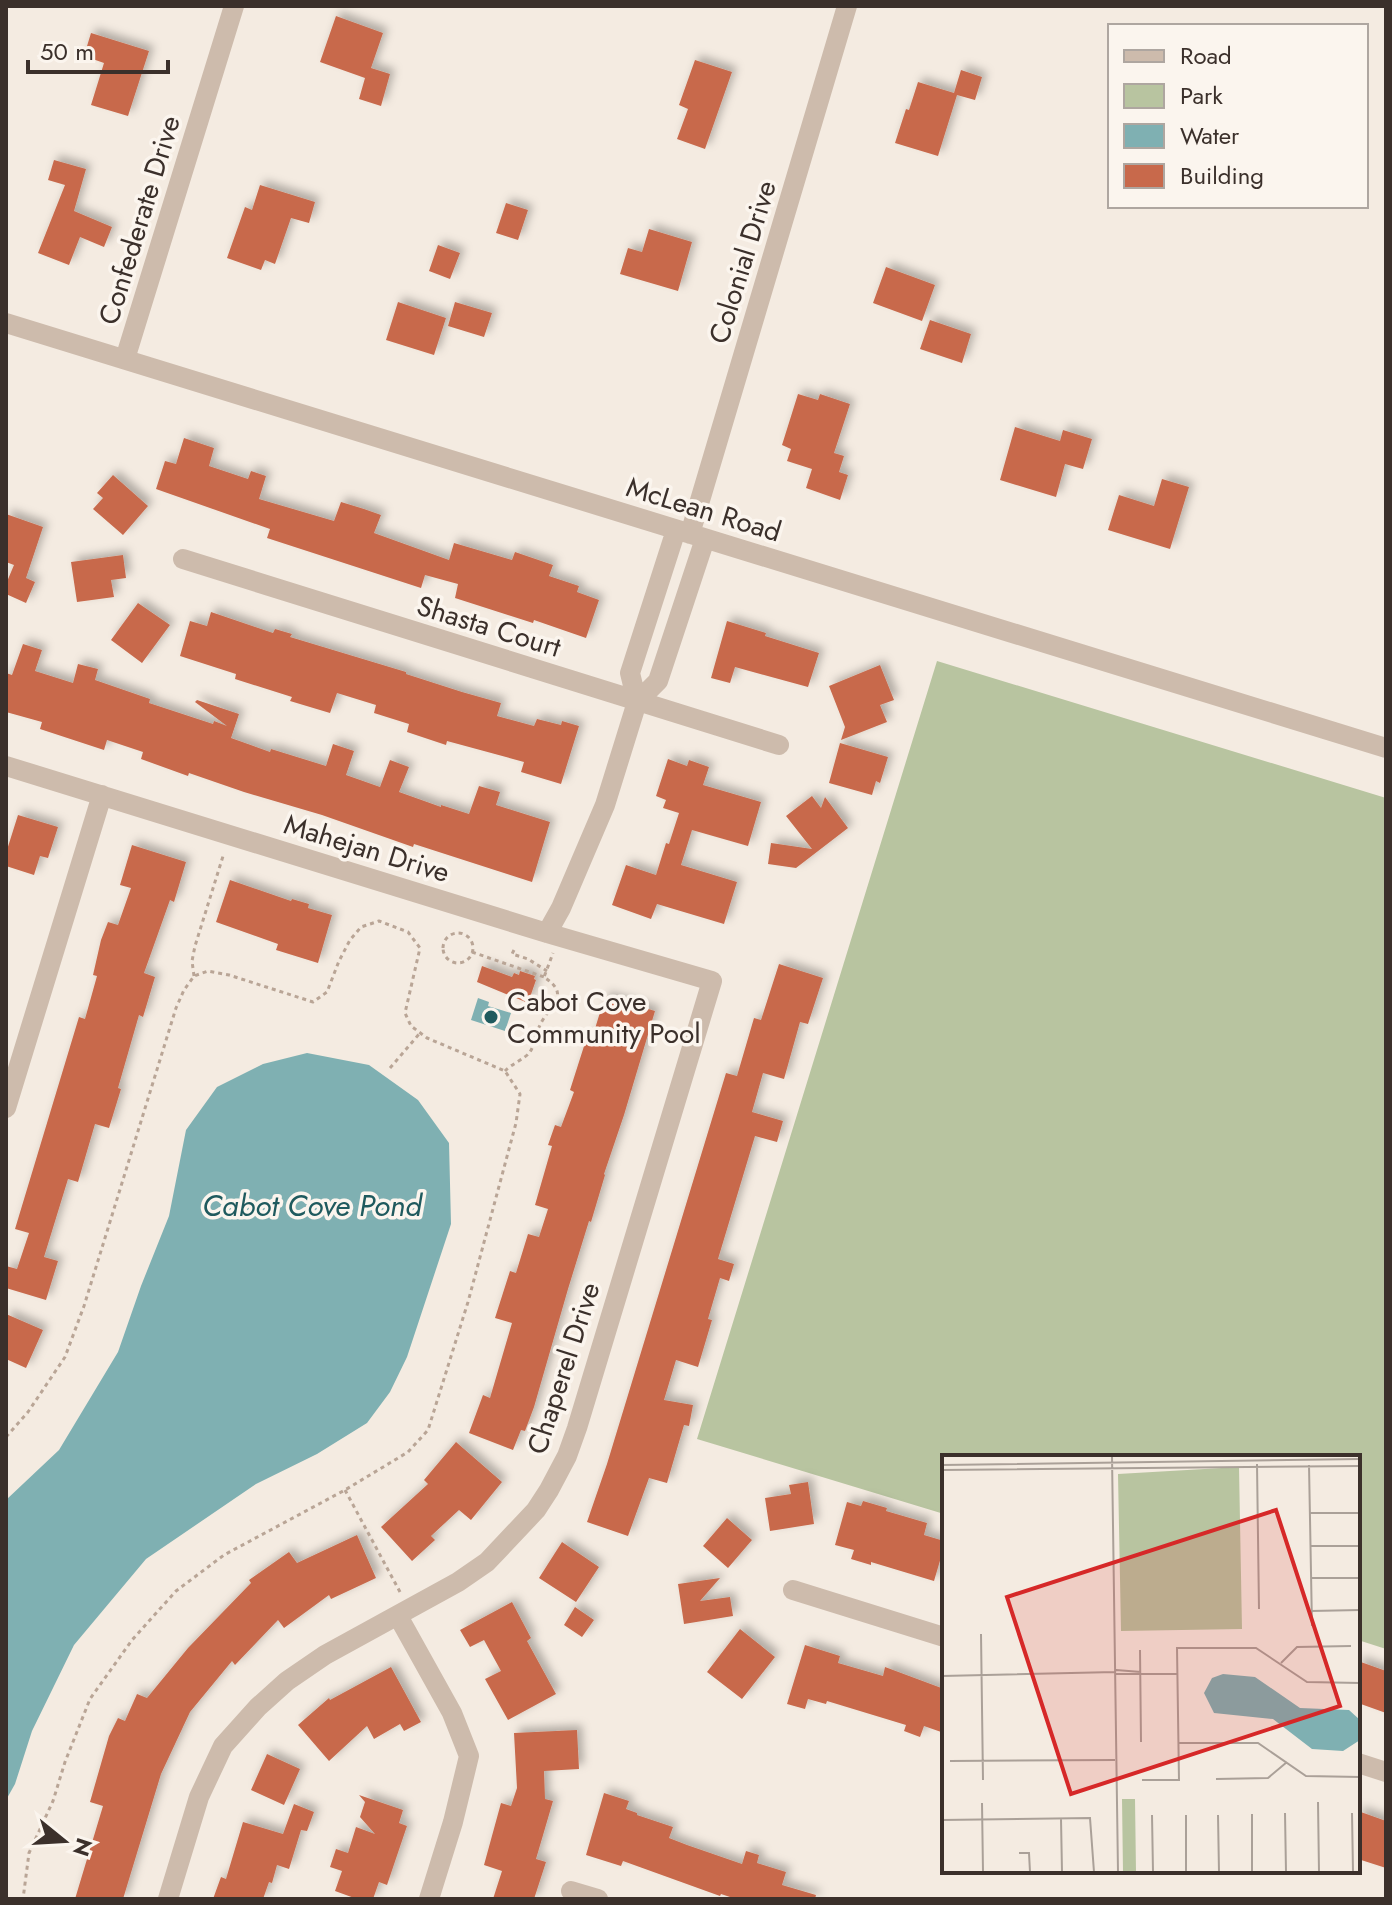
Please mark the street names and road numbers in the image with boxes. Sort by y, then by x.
street label: Confederate Drive [88,110,191,330]
street label: Colonial Drive [698,175,787,349]
street label: McLean Road [621,466,786,552]
street label: Shasta Court [412,585,566,668]
street label: Mahejan Drive [279,804,455,893]
street label: Chaperel Drive [516,1277,611,1459]

